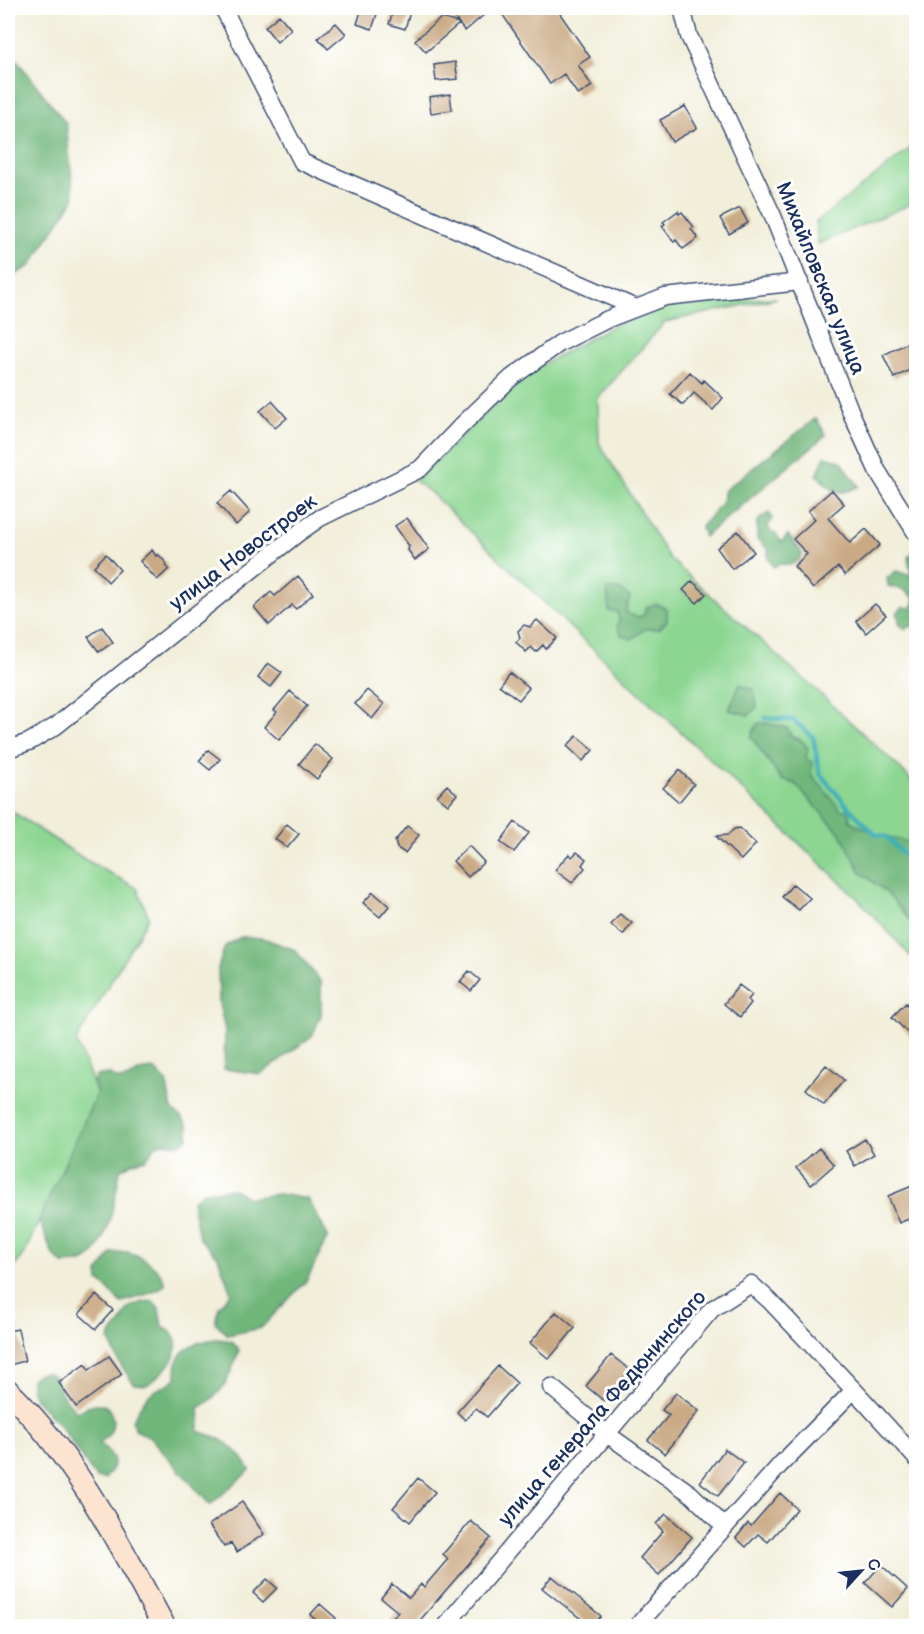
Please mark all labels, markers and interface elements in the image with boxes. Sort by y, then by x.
street label: Михайловская улица [770,178,871,379]
street label: улица Новостроек [165,489,322,616]
street label: улица генерала Федюнинского [493,1285,712,1531]
north arrow [831,1541,891,1601]
text: С [862,1556,884,1574]

